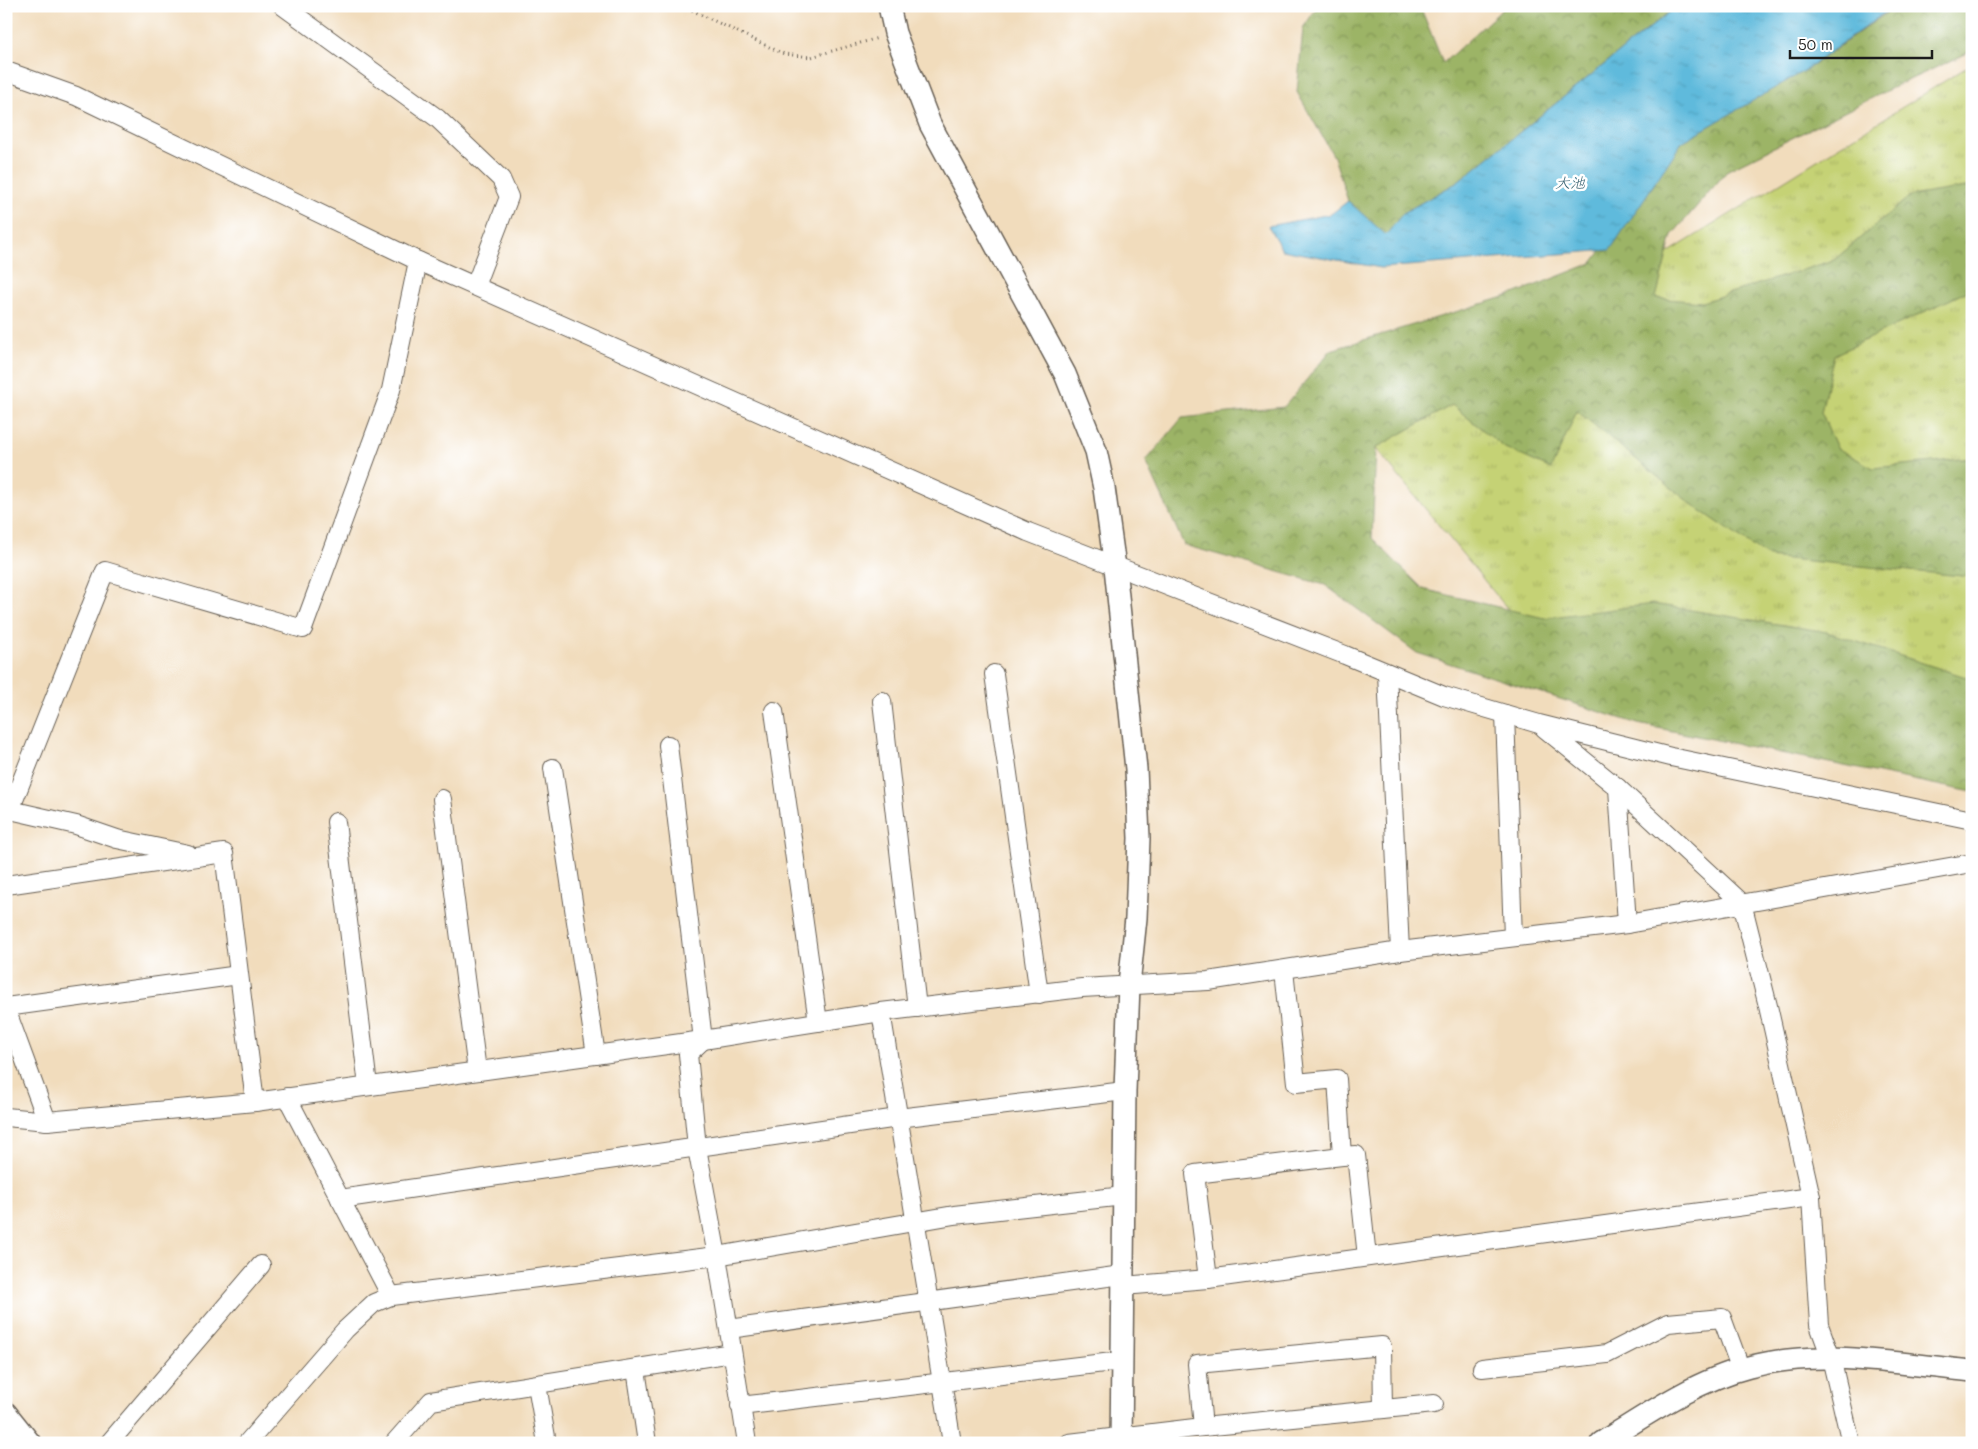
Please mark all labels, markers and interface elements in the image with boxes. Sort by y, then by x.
scale bar [1790,28,1933,60]
text: 50 m [1798,34,1833,54]
water label: 大池 [1555,172,1586,192]

